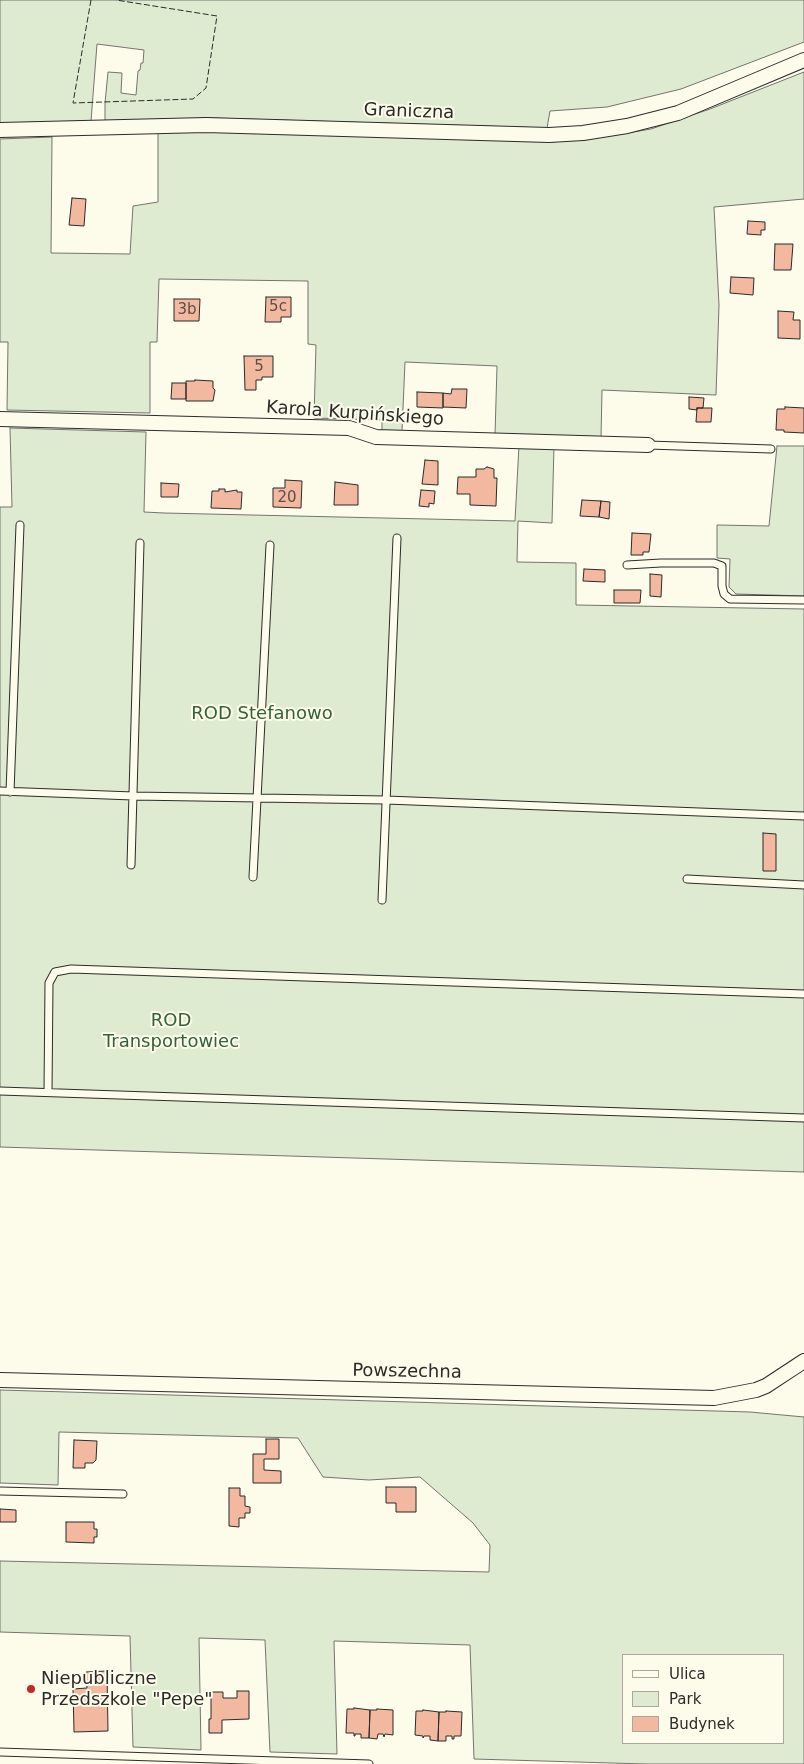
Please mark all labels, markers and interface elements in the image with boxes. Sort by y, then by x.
street label: Graniczna [363,100,455,124]
house number: 5c [269,298,287,316]
house number: 3b [177,301,197,319]
house number: 5 [254,358,264,376]
street label: Karola Kurpińskiego [265,397,445,431]
house number: 20 [277,489,297,507]
park label: ROD Stefanowo [191,703,333,725]
park label: ROD Transportowiec [103,1010,239,1052]
street label: Powszechna [352,1360,462,1384]
legend [622,1654,784,1744]
text: Ulica [669,1665,706,1683]
place label: Niepubliczne Przedszkole "Pepe" [41,1668,213,1710]
marker: Niepubliczne Przedszkole "Pepe" [25,1683,37,1695]
text: Park [669,1690,701,1708]
text: Budynek [669,1715,735,1733]

